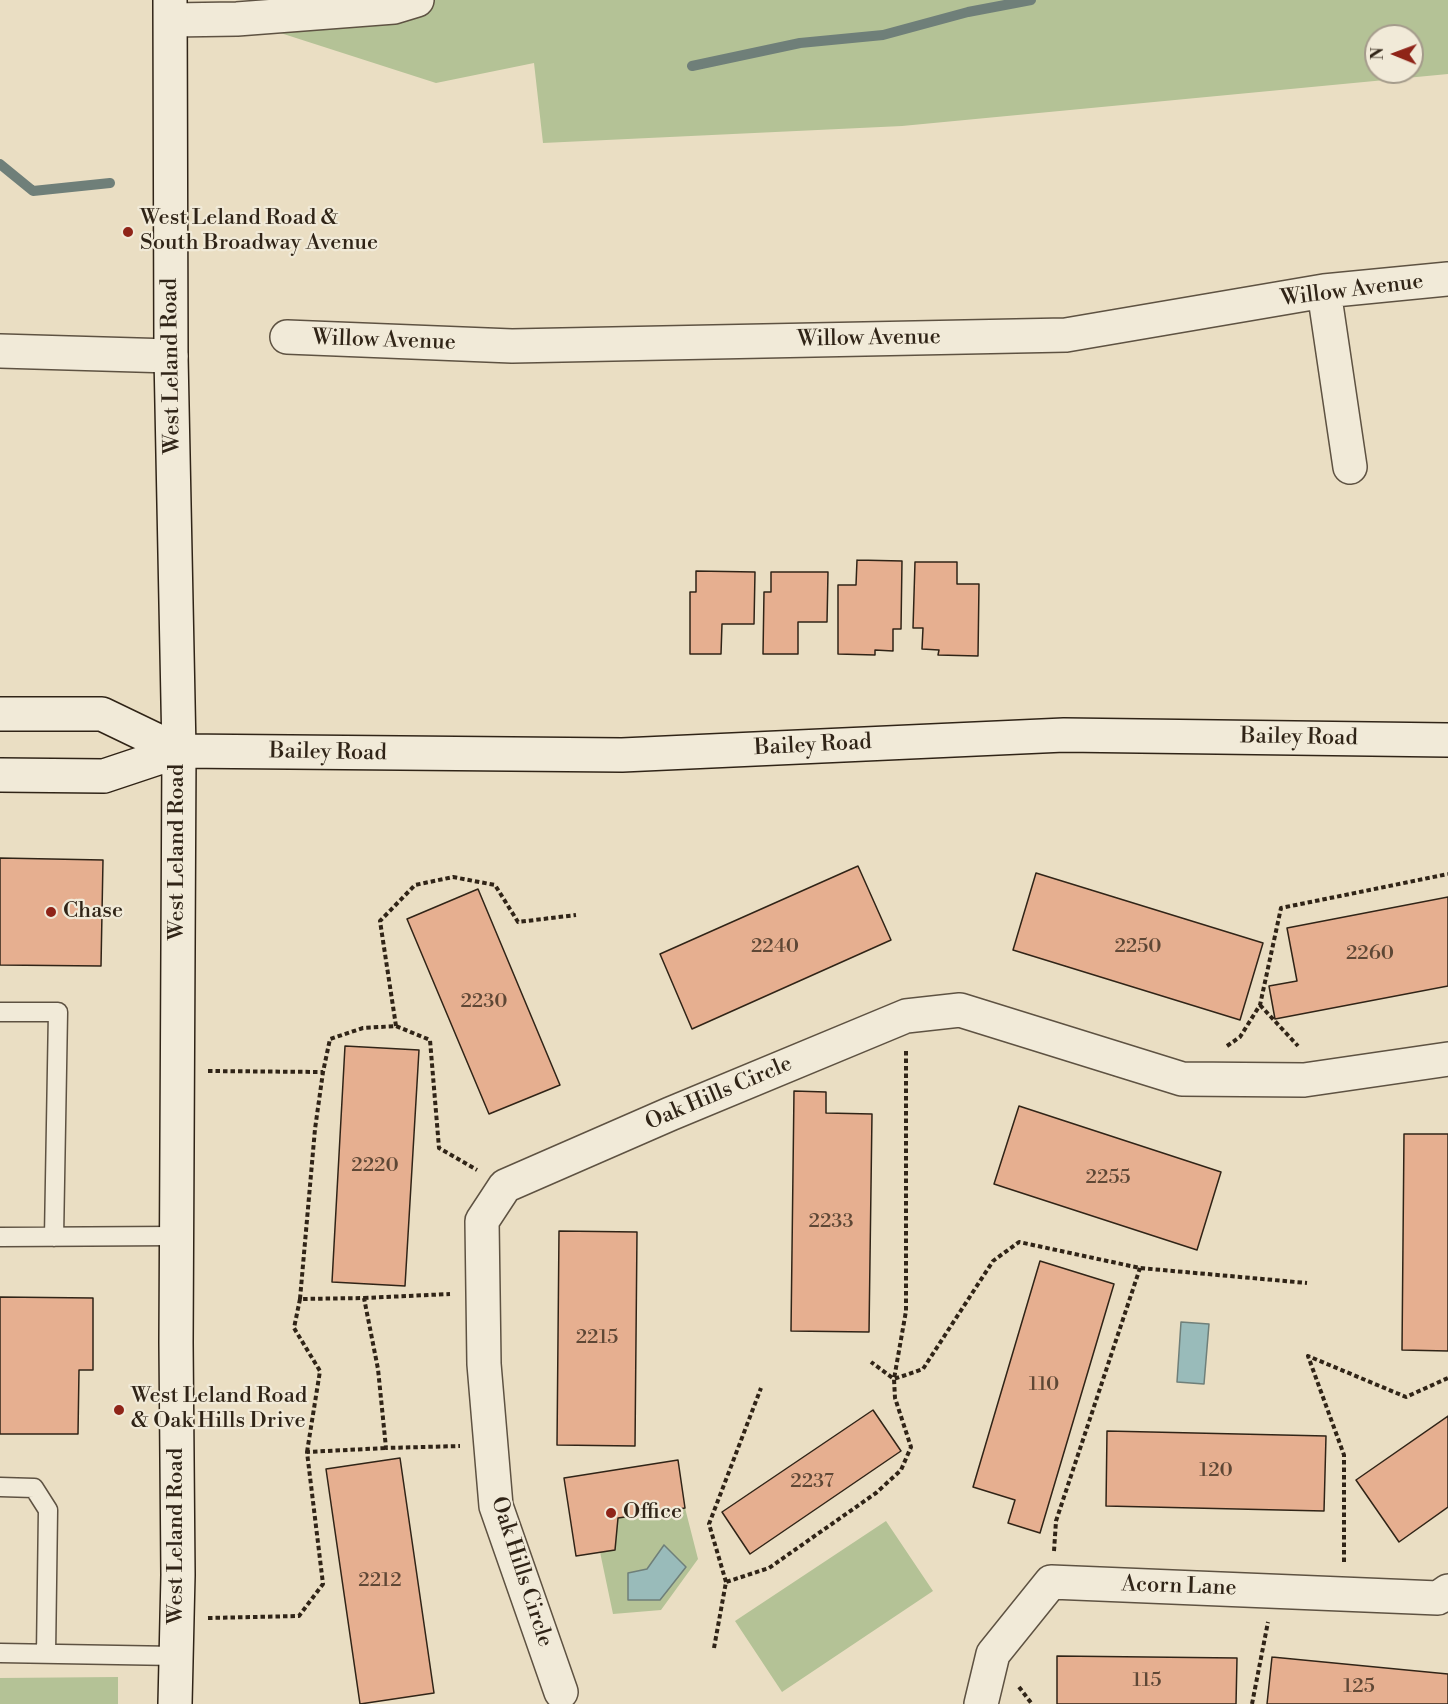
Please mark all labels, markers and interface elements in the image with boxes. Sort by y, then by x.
north arrow [1364,24,1424,84]
text: N [1368,47,1388,60]
place label: West Leland Road & South Broadway Avenue [140,206,378,258]
marker: West Leland Road & South Broadway Avenue [121,225,135,239]
street label: Willow Avenue [1279,269,1425,313]
street label: West Leland Road [157,278,187,454]
street label: Willow Avenue [312,325,456,357]
street label: Willow Avenue [797,325,941,353]
street label: Bailey Road [1240,724,1358,752]
street label: Bailey Road [754,730,872,762]
street label: Bailey Road [269,739,387,767]
street label: West Leland Road [165,764,191,940]
place label: Chase [63,899,123,925]
marker: Chase [44,905,58,919]
house number: 2240 [751,935,799,959]
house number: 2250 [1114,935,1162,959]
house number: 2260 [1346,942,1394,966]
house number: 2230 [460,990,508,1014]
street label: Oak Hills Circle [642,1051,796,1137]
house number: 2220 [351,1154,399,1178]
house number: 2255 [1086,1166,1130,1190]
house number: 2233 [809,1210,853,1234]
house number: 2215 [576,1326,618,1350]
house number: 110 [1029,1373,1059,1397]
place label: West Leland Road & Oak Hills Drive [131,1384,307,1436]
marker: West Leland Road & Oak Hills Drive [112,1403,126,1417]
street label: West Leland Road [164,1448,190,1624]
house number: 120 [1199,1459,1233,1483]
house number: 2237 [790,1470,834,1494]
street label: Oak Hills Circle [484,1493,558,1651]
place label: Office [623,1500,682,1526]
marker: Office [604,1506,618,1520]
house number: 2212 [358,1569,402,1593]
street label: Acorn Lane [1121,1572,1237,1602]
house number: 115 [1133,1669,1161,1693]
house number: 125 [1343,1675,1375,1699]

